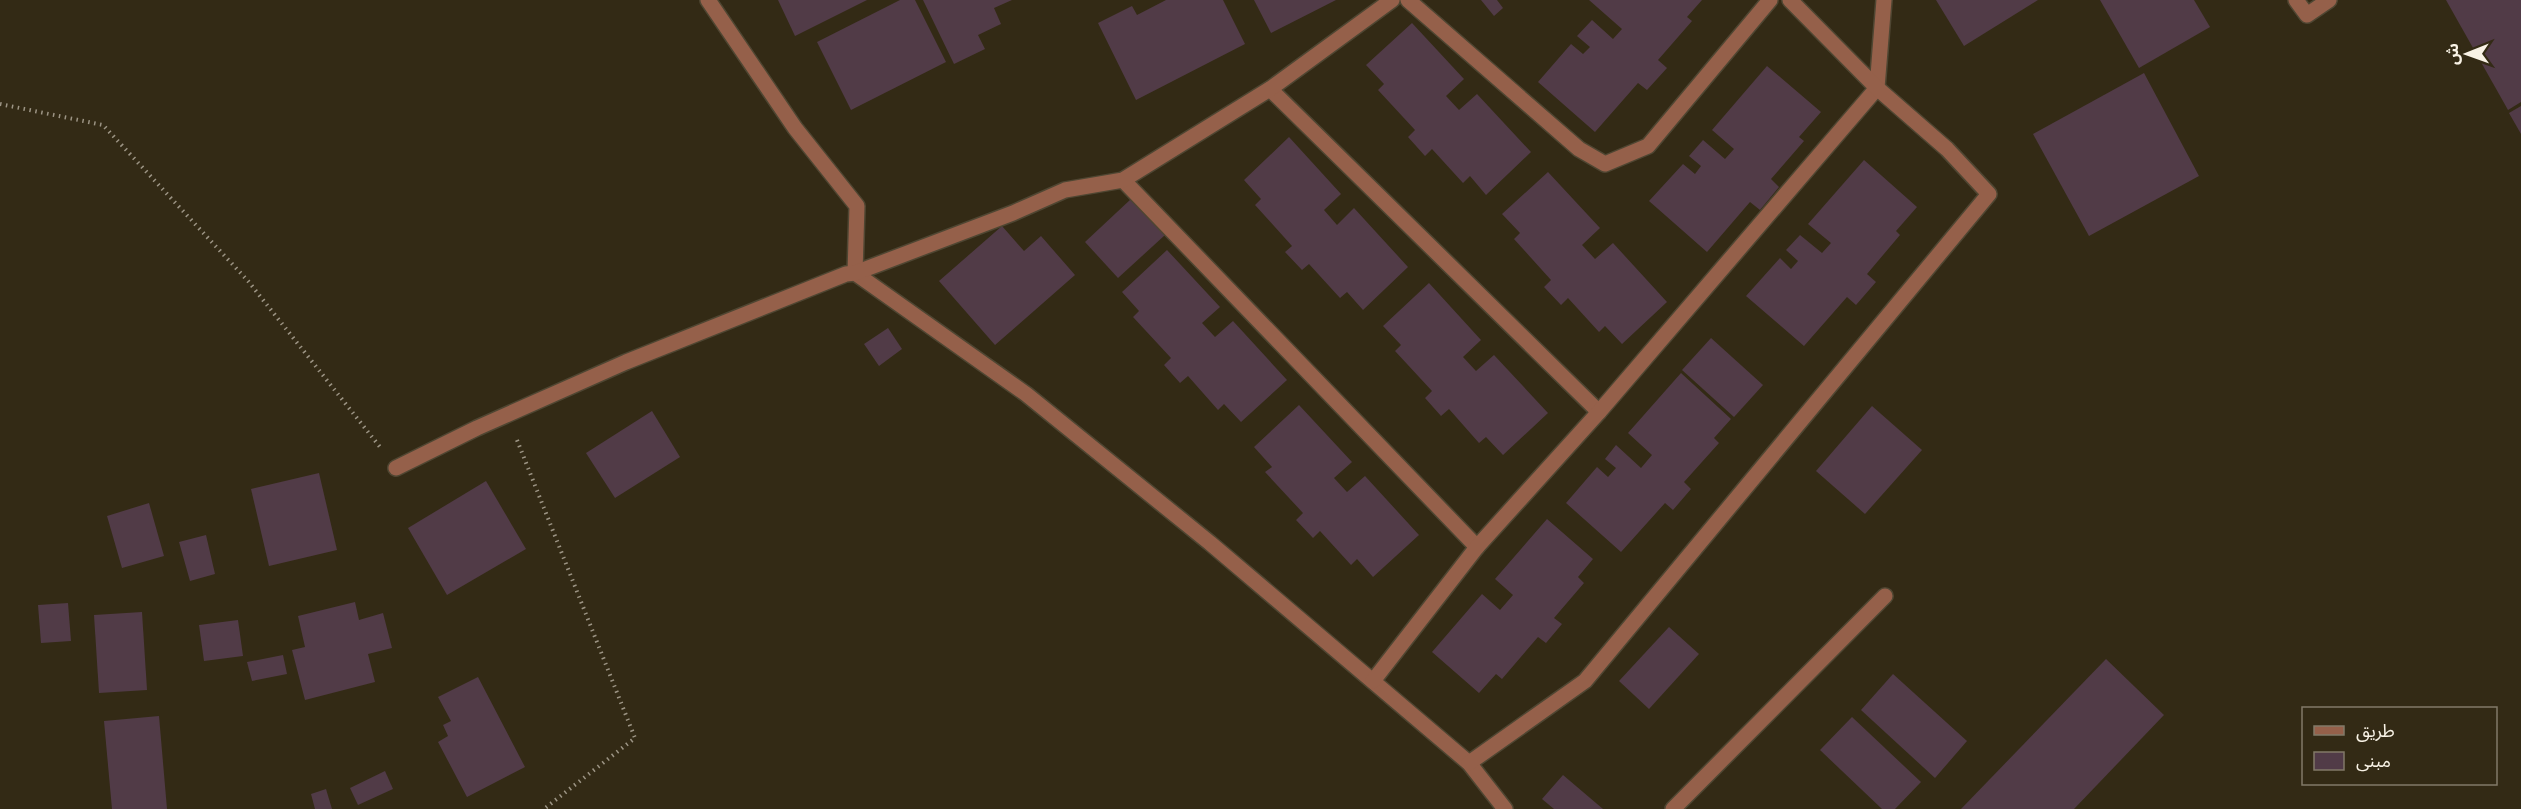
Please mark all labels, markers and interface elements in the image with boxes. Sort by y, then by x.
north arrow [2437,24,2497,84]
text: ش [2442,43,2462,65]
legend [2302,707,2497,785]
text: طريق [2356,719,2395,742]
text: مبنى [2356,749,2391,772]

